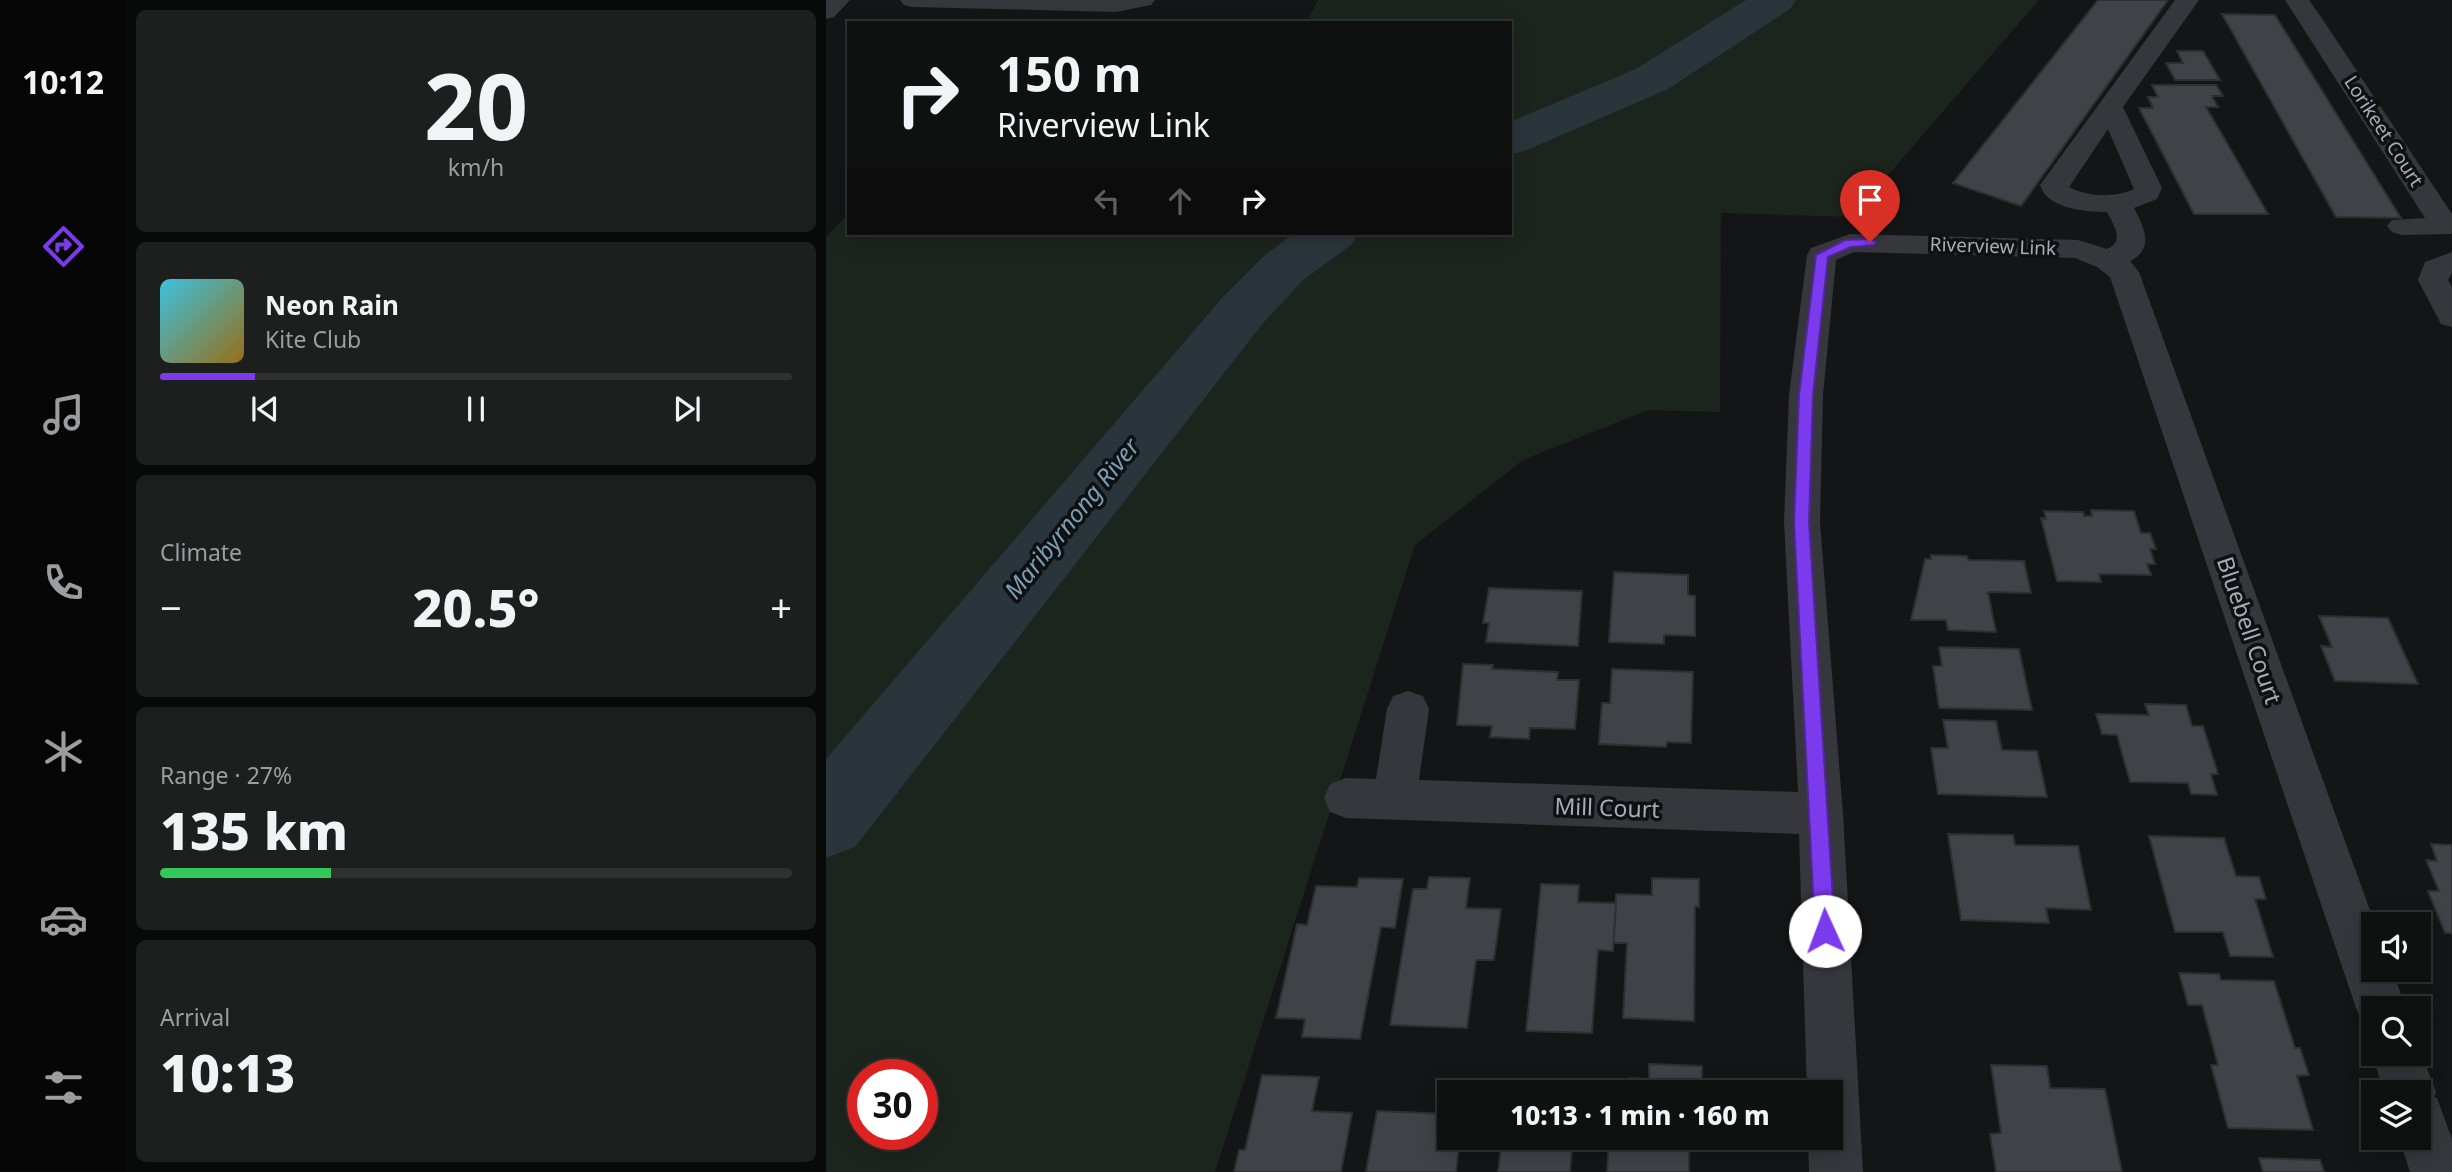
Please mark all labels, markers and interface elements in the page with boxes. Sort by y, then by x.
text: 150 m [997,40,1142,106]
text: 20 [424,43,528,167]
icon: right [882,49,973,140]
text: 10:12 [22,60,104,103]
street label: Lorikeet Court [2338,70,2430,192]
text: Riverview Link [997,103,1210,146]
text: km/h [448,151,504,183]
pin [1840,170,1900,242]
icon: arrive [1851,181,1889,219]
icon: left [1088,182,1126,220]
icon: ahead [1161,182,1199,220]
icon: right [1234,182,1272,220]
icon: directions [39,222,88,271]
street label: Riverview Link [1929,231,2057,261]
text: Neon Rain [265,287,399,323]
text: Kite Club [265,323,361,355]
icon: music [39,390,88,439]
icon: previous [246,390,284,428]
icon: pause [457,390,495,428]
icon: next [668,390,706,428]
water label: Maribyrnong River [996,430,1147,605]
text: Climate [160,536,242,568]
street label: Bluebell Court [2210,552,2290,708]
icon: phone [39,558,88,607]
text: 20.5° [413,571,539,642]
text: − [160,581,182,633]
text: + [770,581,792,633]
icon: climate [39,727,88,776]
text: Range · 27% [160,759,292,791]
street label: Mill Court [1554,789,1660,825]
text: 135 km [160,794,348,865]
position arrow [1788,894,1862,968]
icon: car [39,895,88,944]
map controls [2361,912,2431,1150]
button: sound [2361,912,2431,982]
button: search [2361,996,2431,1066]
text: Arrival [160,1001,230,1033]
text: 10:13 [160,1036,295,1107]
speed limit sign: 30 [847,1059,938,1150]
icon: filters [39,1063,88,1112]
button: layers [2361,1080,2431,1150]
text: 10:13 · 1 min · 160 m [1510,1097,1770,1133]

